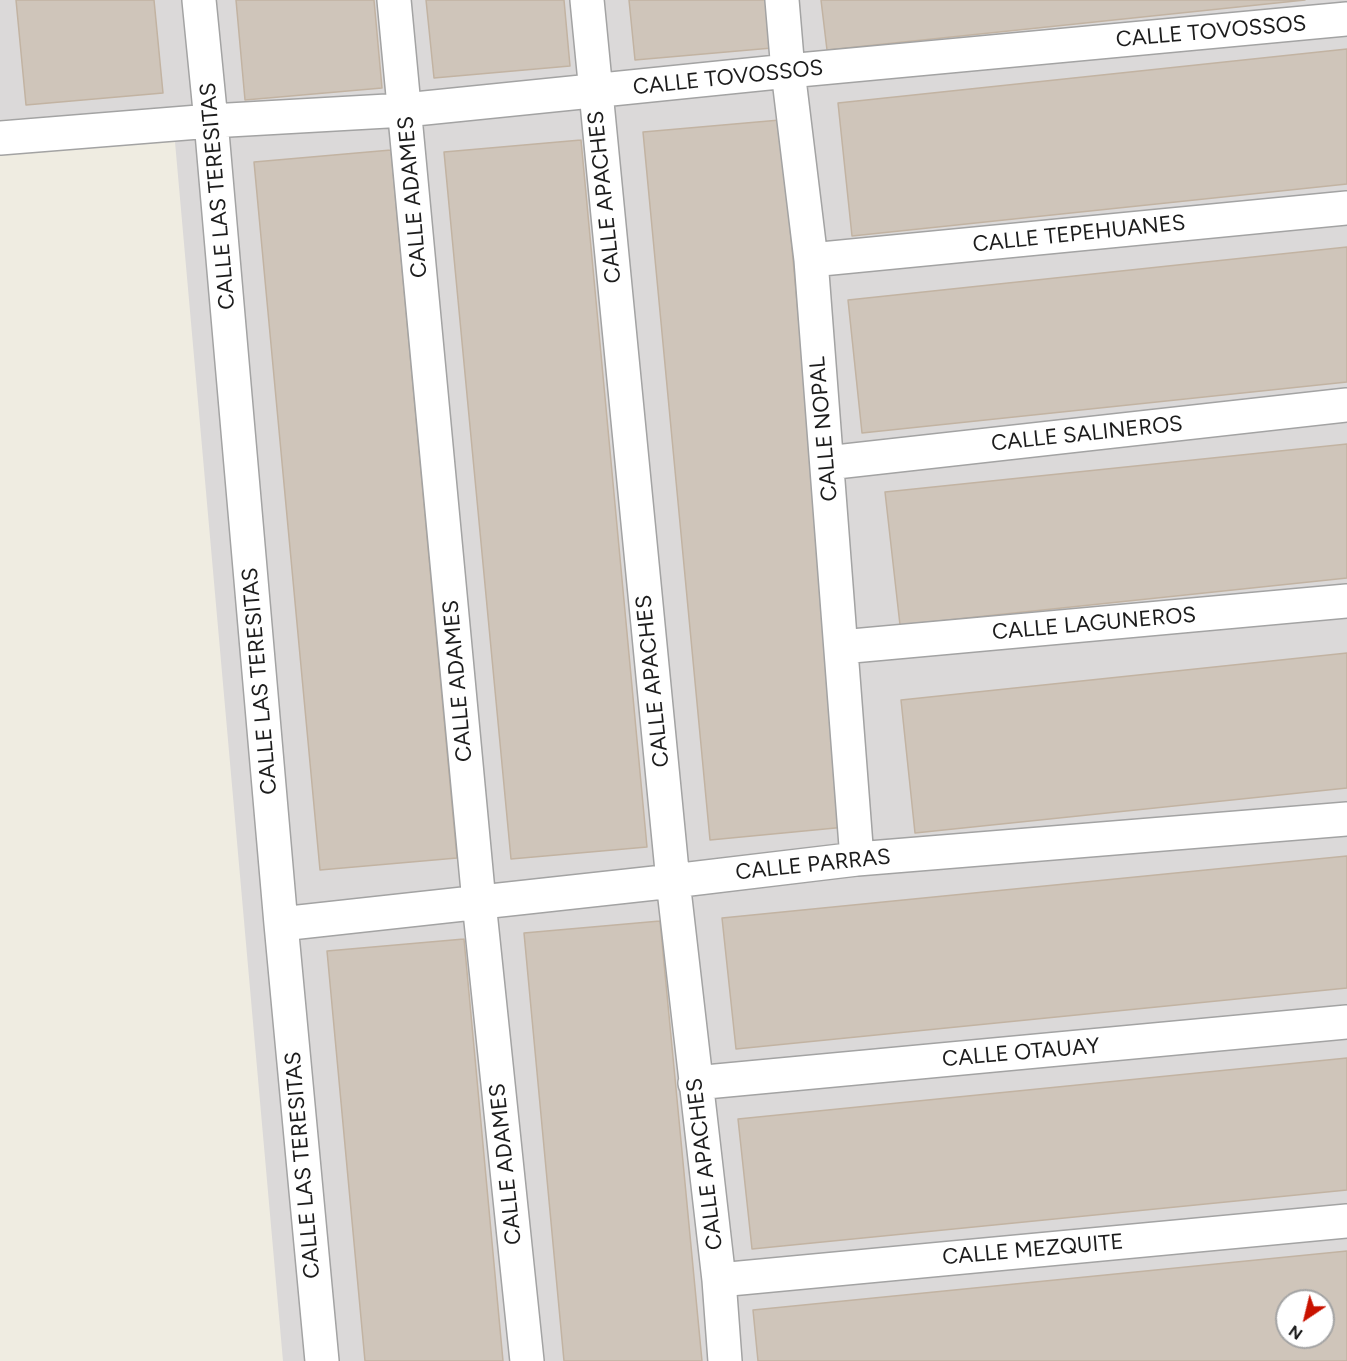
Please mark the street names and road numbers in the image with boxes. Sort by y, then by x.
street label: CALLE TOVOSSOS [1115,11,1307,53]
street label: CALLE TOVOSSOS [632,55,824,101]
street label: CALLE LAS TERESITAS [195,81,241,311]
street label: CALLE APACHES [583,110,627,284]
street label: CALLE ADAMES [393,115,433,279]
street label: CALLE TEPEHUANES [971,210,1187,258]
street label: CALLE NOPAL [805,355,843,503]
street label: CALLE SALINEROS [990,411,1184,457]
street label: CALLE LAS TERESITAS [237,566,283,796]
street label: CALLE APACHES [631,594,675,768]
street label: CALLE ADAMES [438,599,478,763]
street label: CALLE LAGUNEROS [991,602,1197,646]
street label: CALLE PARRAS [734,844,892,886]
street label: CALLE OTAUAY [941,1033,1101,1073]
street label: CALLE LAS TERESITAS [280,1050,326,1280]
street label: CALLE APACHES [681,1077,729,1251]
street label: CALLE ADAMES [484,1082,528,1246]
street label: CALLE MEZQUITE [941,1229,1125,1271]

